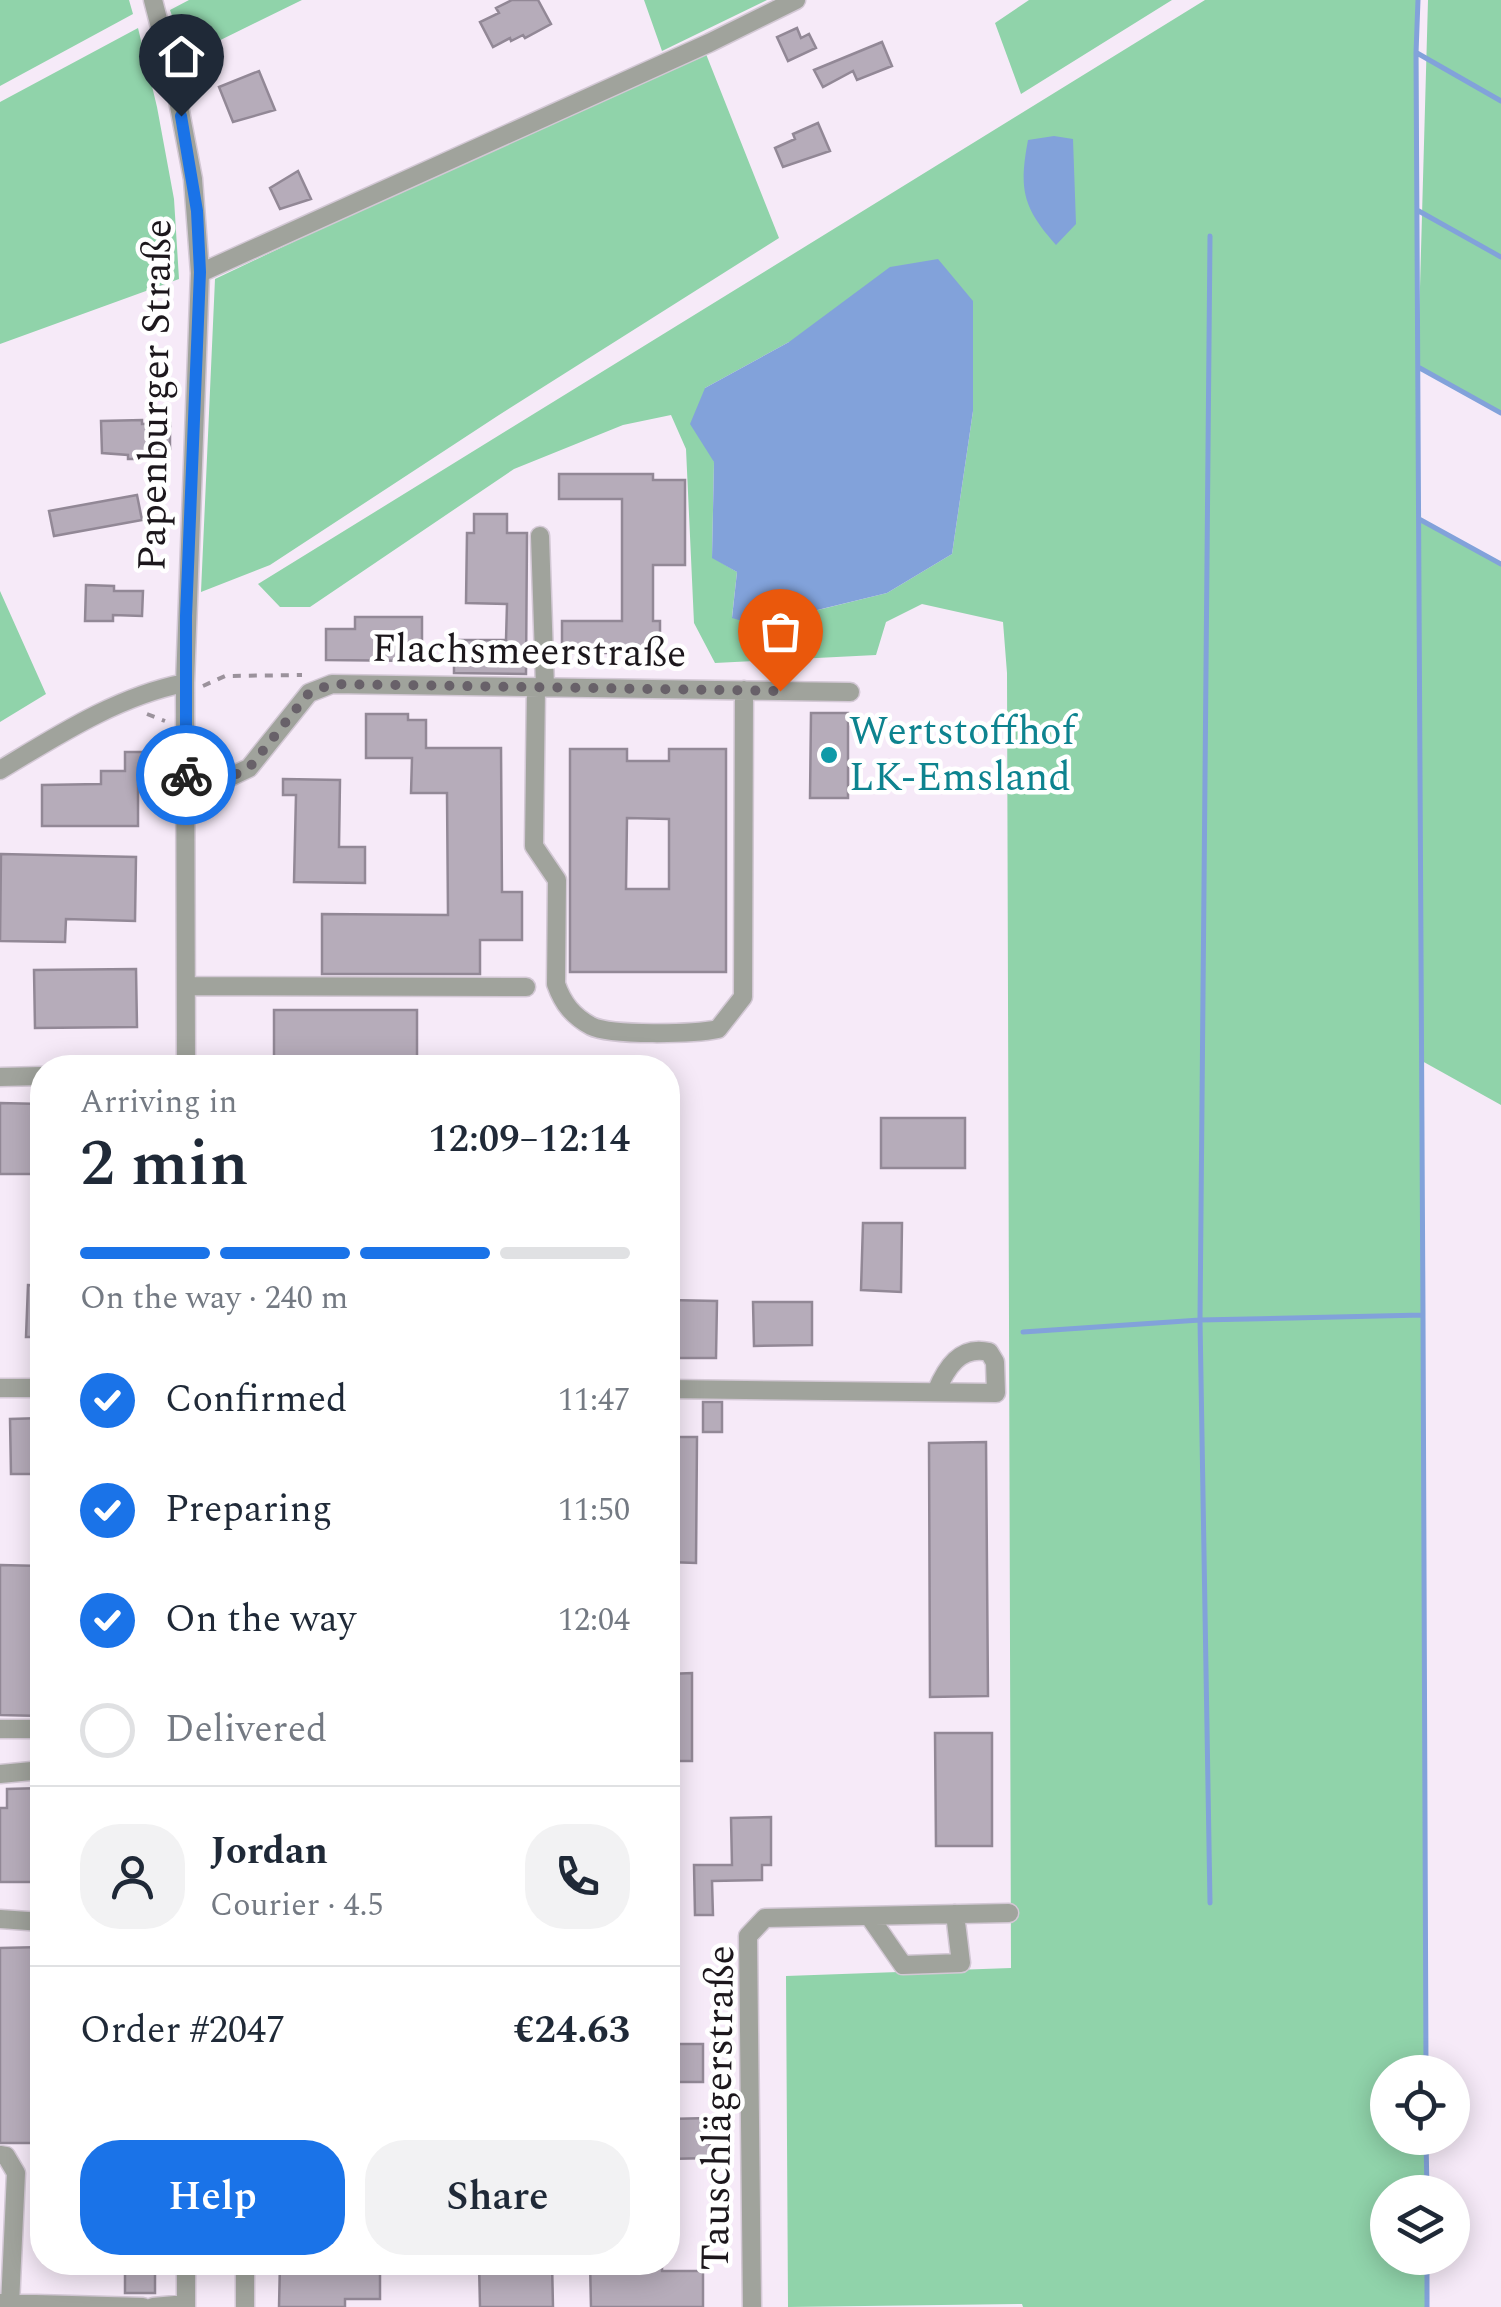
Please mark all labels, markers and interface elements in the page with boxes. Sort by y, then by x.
pin [139,14,224,117]
icon: home [154,29,209,84]
street label: Papenburger Straße [122,218,190,572]
pin [738,589,823,692]
icon: bag [753,604,808,659]
street label: Flachsmeerstraße [371,619,687,685]
place label: Wertstoffhof LK-Emsland [849,702,1079,809]
courier [136,725,236,825]
marker: Wertstoffhof LK-Emsland [818,744,840,766]
icon: bike [159,748,214,803]
text: Arriving in [80,1078,237,1127]
text: 12:09–12:14 [428,1111,630,1169]
text: 2 min [80,1115,249,1214]
text: On the way · 240 m [80,1274,348,1323]
text: Confirmed [165,1371,347,1429]
icon: check [80,1373,135,1428]
text: 11:47 [558,1376,630,1425]
text: Preparing [165,1481,332,1539]
icon: check [80,1483,135,1538]
text: 11:50 [558,1486,630,1535]
text: On the way [165,1591,356,1649]
icon: check [80,1593,135,1648]
text: 12:04 [558,1596,630,1645]
text: Delivered [165,1701,327,1759]
text: Jordan [210,1823,328,1881]
button: person [80,1824,185,1929]
button: phone [525,1824,630,1929]
text: Courier · 4.5 [210,1881,383,1930]
street label: Tauschlägerstraße [686,1945,752,2271]
text: Order #2047 [80,2002,285,2060]
text: €24.63 [513,2002,630,2060]
map controls [1370,2055,1470,2275]
button: locate [1370,2055,1470,2155]
button: Help [80,2140,345,2255]
button: Share [365,2140,630,2255]
button: layers [1370,2175,1470,2275]

